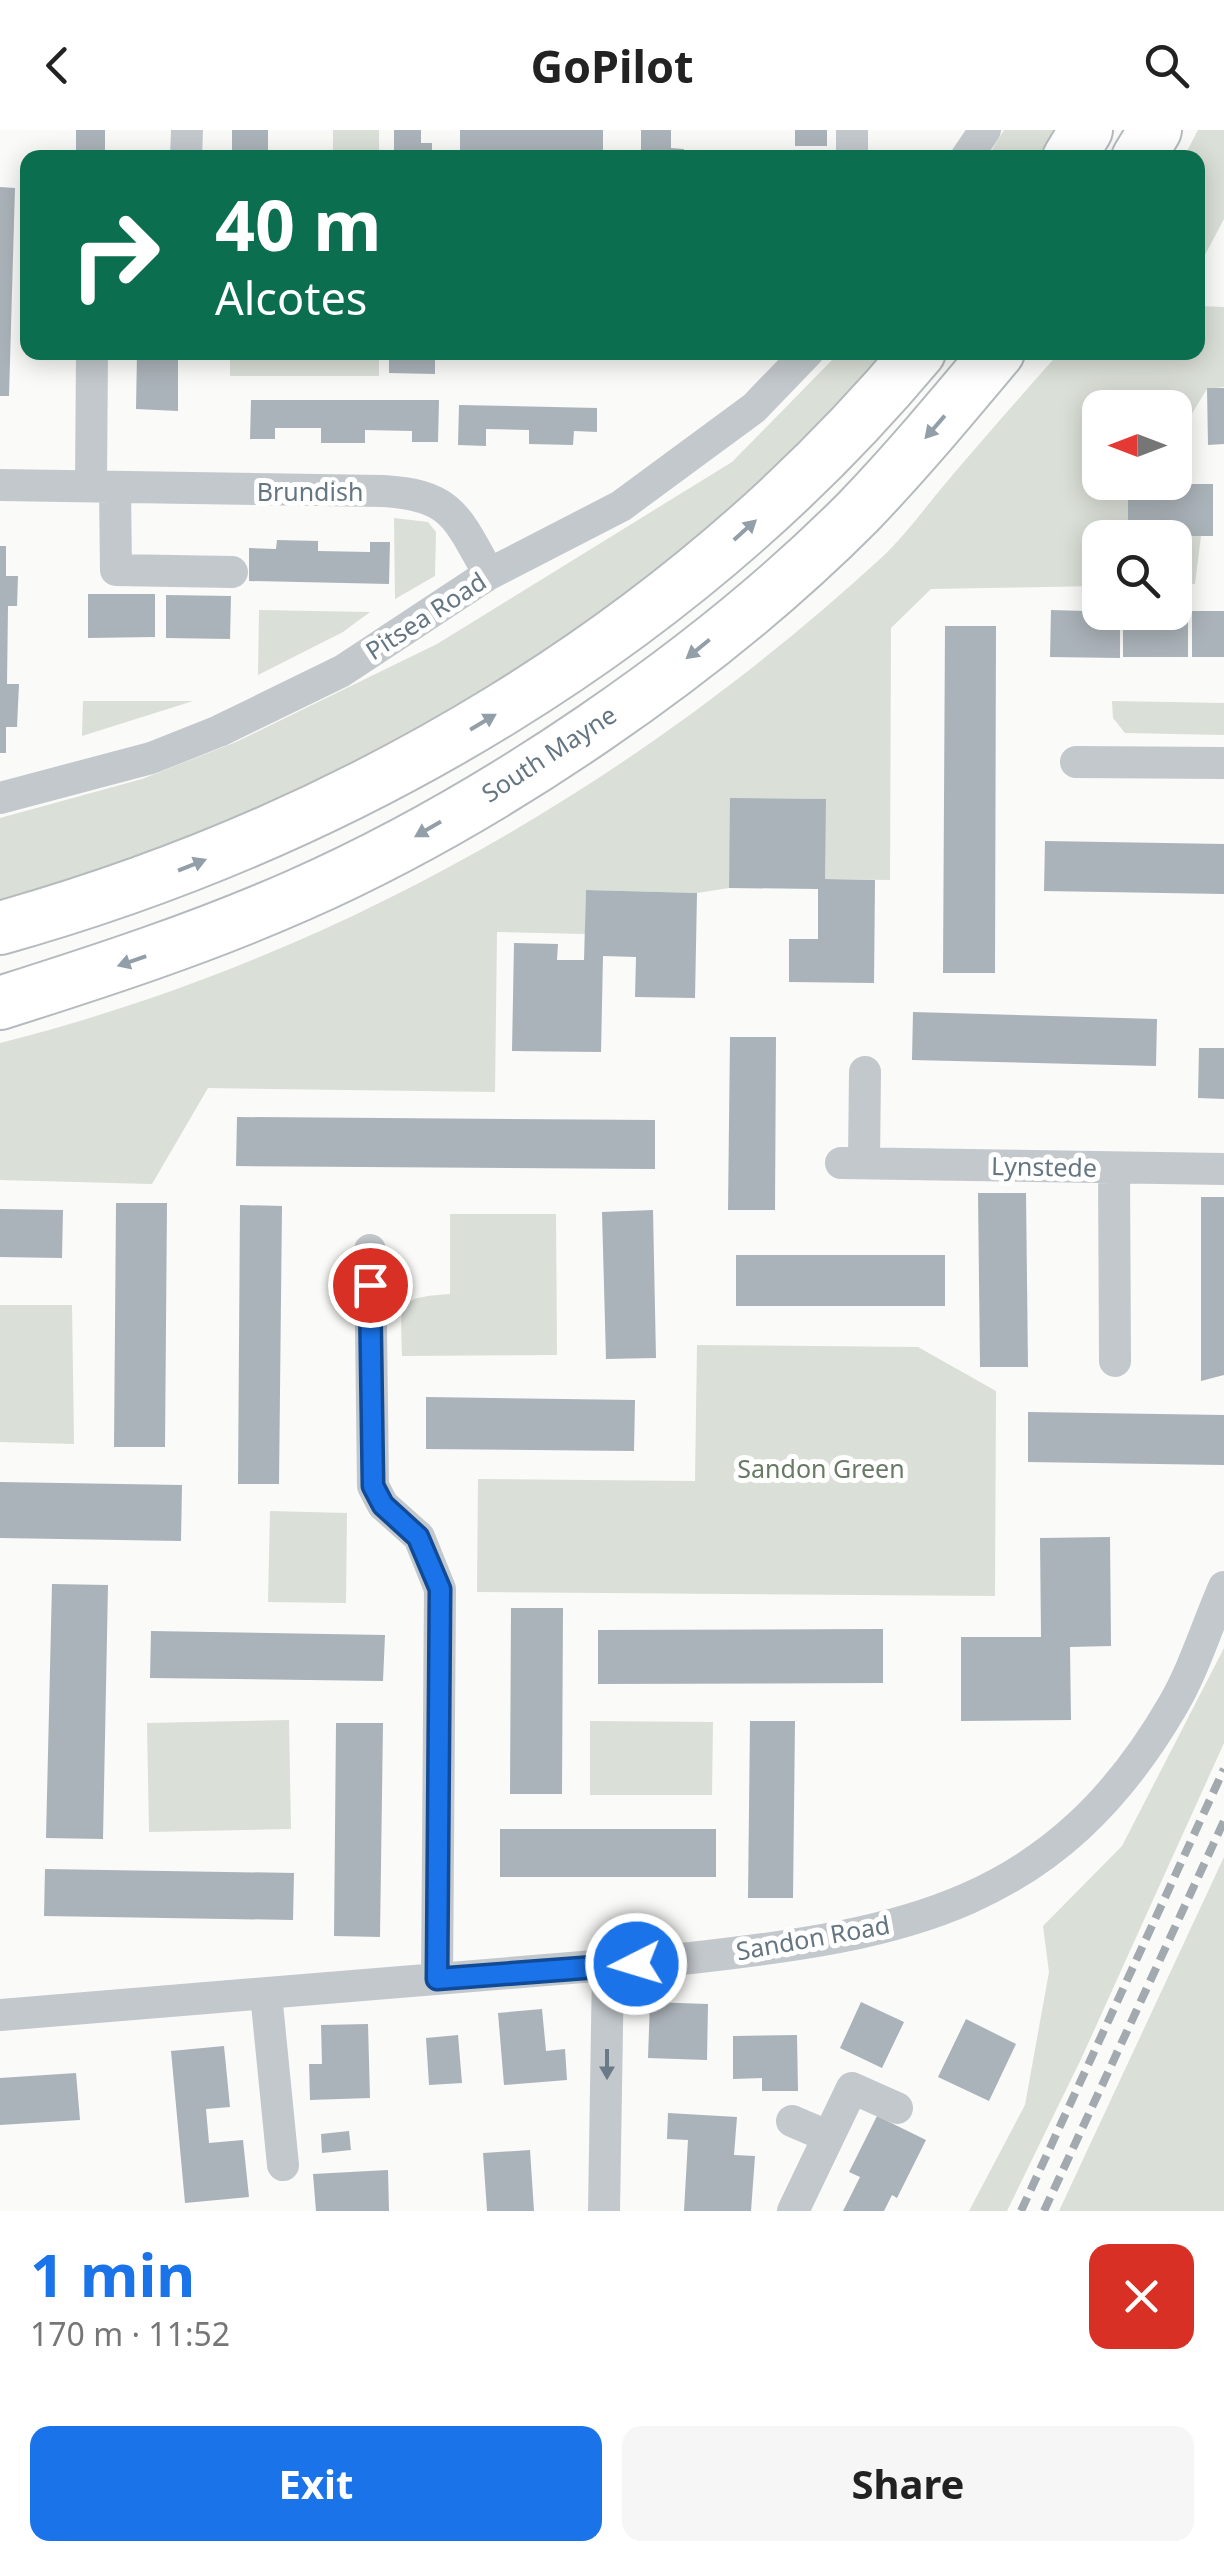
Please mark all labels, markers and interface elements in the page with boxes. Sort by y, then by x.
text: GoPilot [530,35,694,96]
icon: back [30,38,85,93]
icon: search [1139,38,1194,93]
text: 40 m [215,176,382,272]
icon: right [50,190,180,320]
text: Alcotes [215,267,367,328]
north arrow [1082,390,1192,500]
map controls [1082,390,1192,630]
one-way arrow [924,414,946,439]
street label: Brundish [257,474,363,508]
one-way arrow [732,519,757,541]
button: search [1082,520,1192,630]
street label: Pitsea Road [359,564,492,667]
one-way arrow [685,638,711,659]
street label: South Mayne [475,697,622,809]
one-way arrow [469,714,497,731]
one-way arrow [414,820,442,837]
one-way arrow [177,856,207,872]
one-way arrow [116,954,146,969]
street label: Lynstede [991,1148,1097,1184]
pin [328,1243,413,1328]
icon: arrive [343,1258,398,1313]
park label: Sandon Green [737,1451,905,1485]
street label: Sandon Road [733,1907,892,1967]
position arrow [584,1912,688,2016]
one-way arrow [599,2049,615,2081]
text: 1 min [30,2233,195,2315]
button: close [1089,2244,1194,2349]
text: 170 m · 11:52 [30,2312,230,2355]
button: Exit [30,2426,602,2541]
button: Share [622,2426,1194,2541]

